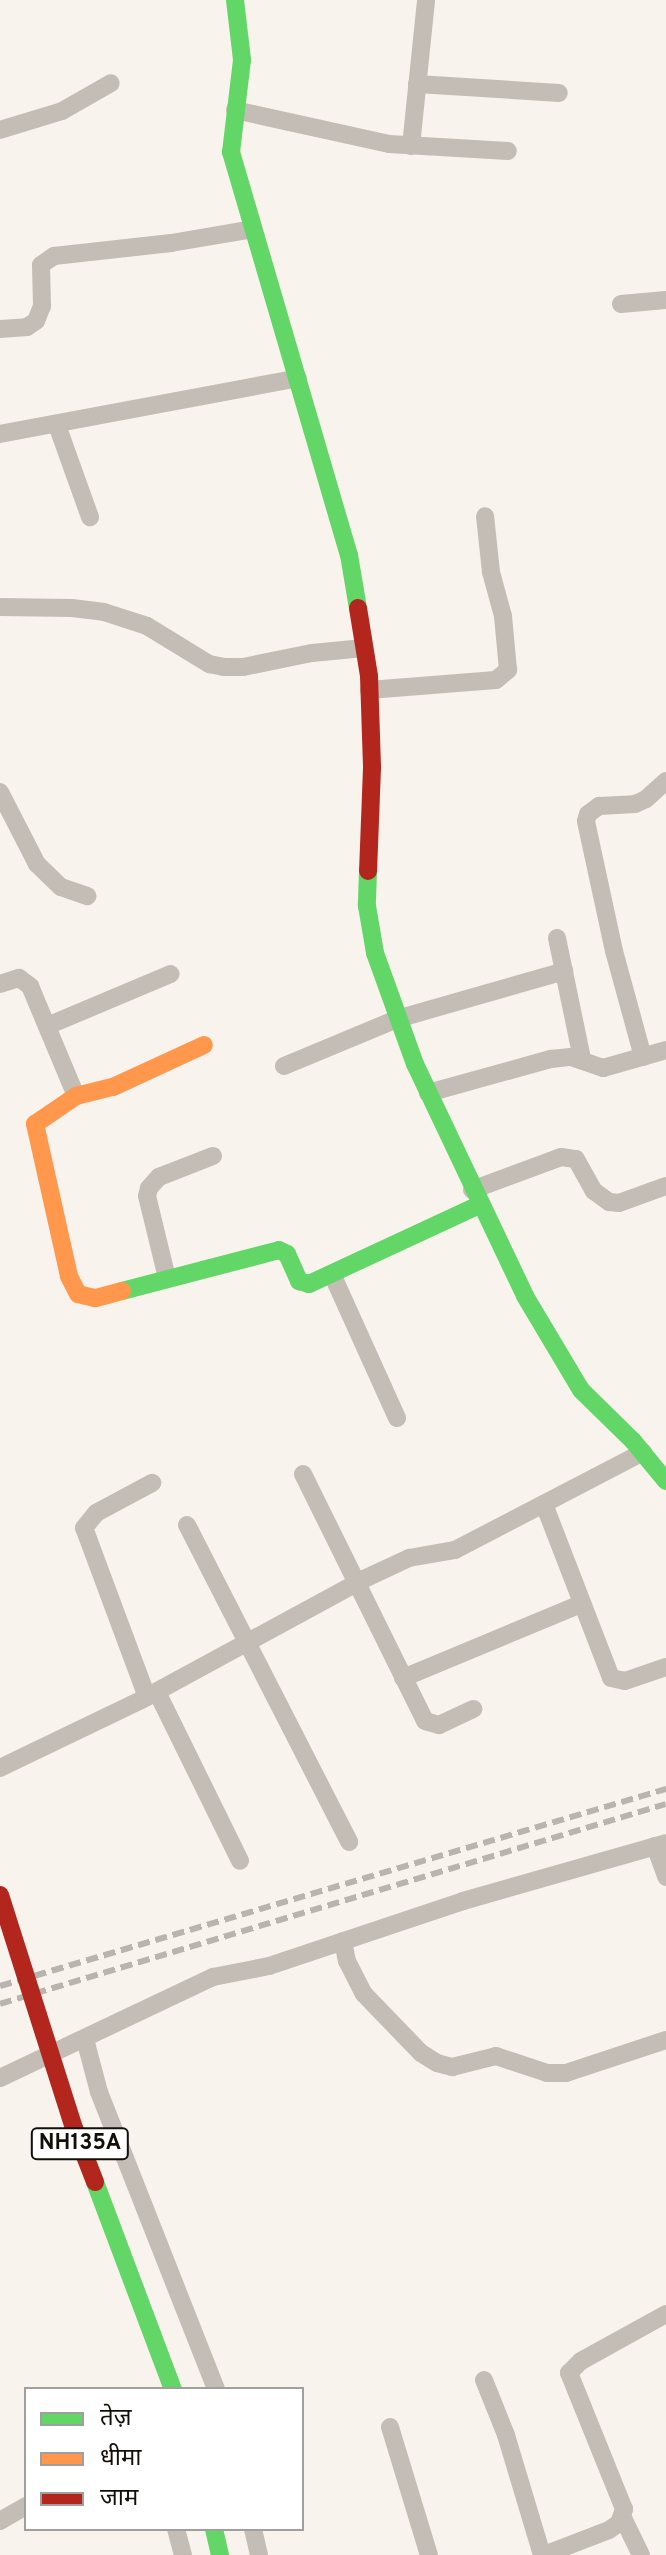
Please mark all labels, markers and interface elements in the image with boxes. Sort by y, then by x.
road number: NH135A [30,2126,130,2162]
legend [24,2387,304,2531]
text: तेज़ [100,2404,132,2434]
text: धीमा [100,2444,142,2474]
text: जाम [100,2484,138,2514]

